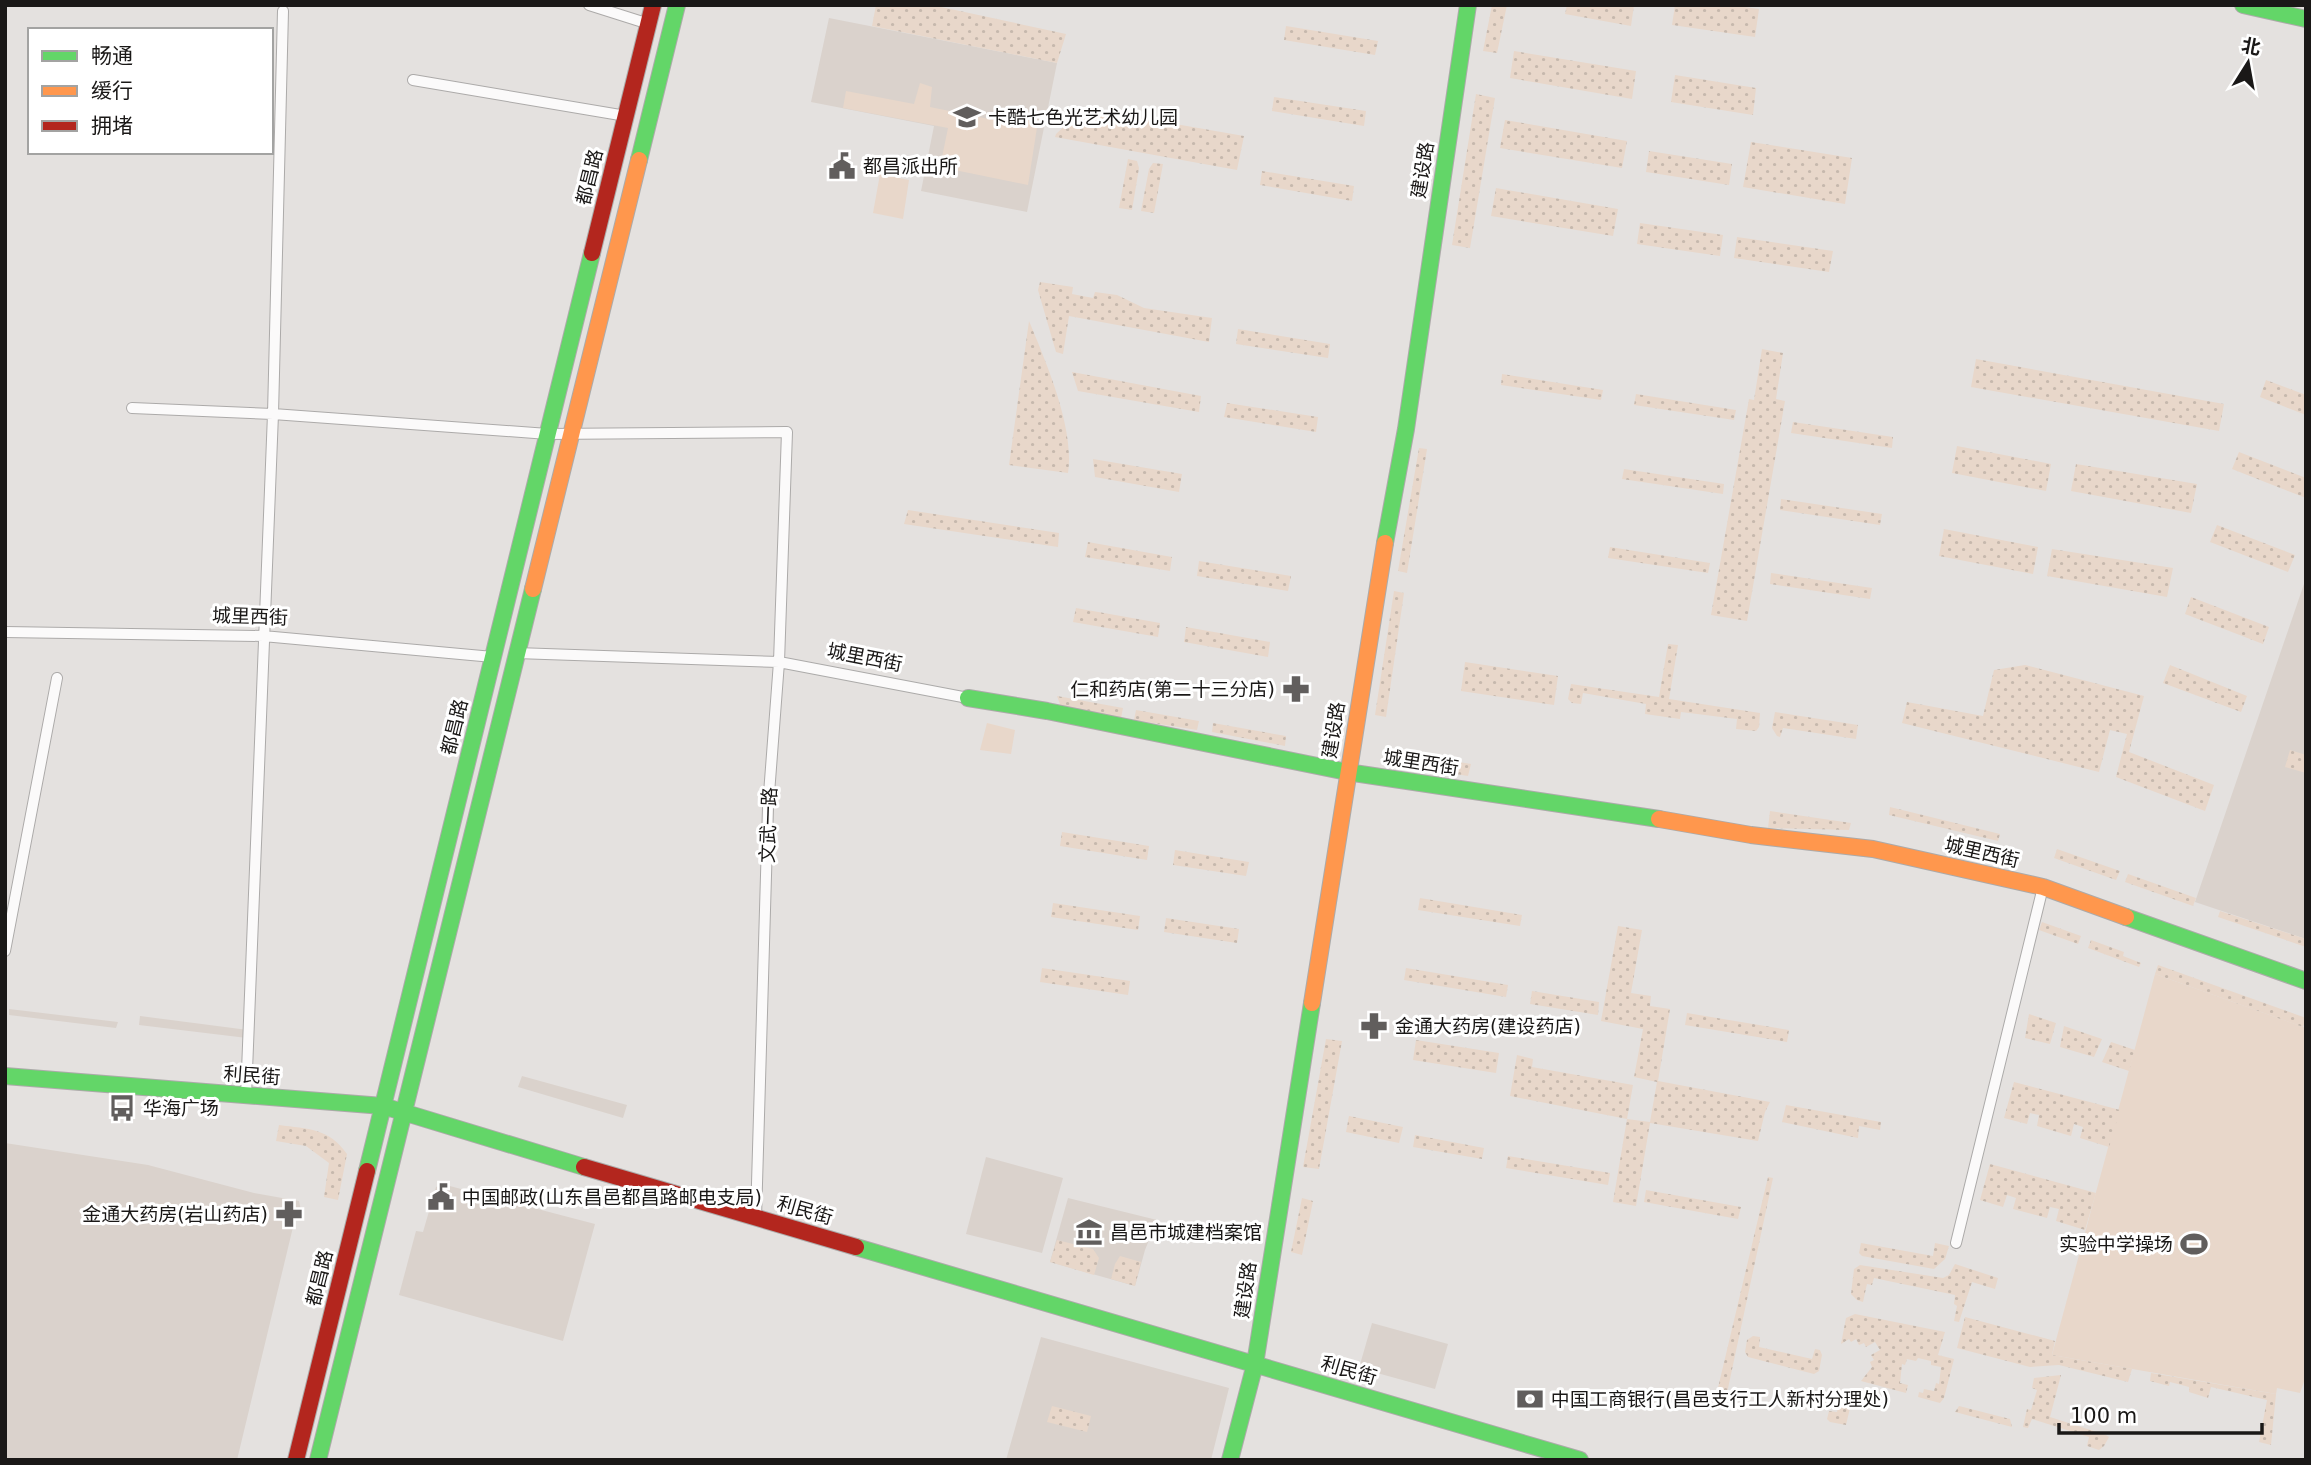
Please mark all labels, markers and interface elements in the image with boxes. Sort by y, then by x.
legend [28,28,273,154]
north arrow [2213,28,2283,98]
text: 北 [2240,34,2263,59]
text: 畅通 [91,44,133,68]
text: 缓行 [91,79,133,103]
school or university icon: 卡酷七色光艺术幼儿园 [952,102,982,132]
place label: 卡酷七色光艺术幼儿园 [988,106,1178,128]
text: 拥堵 [91,114,133,138]
street label: 建设路 [1407,140,1437,200]
street label: 都昌路 [571,147,607,207]
public building icon: 都昌派出所 [827,151,857,181]
place label: 都昌派出所 [863,155,958,177]
street label: 城里西街 [212,604,288,628]
street label: 城里西街 [826,639,904,675]
pharmacy icon: 仁和药店(第二十三分店) [1281,674,1311,704]
place label: 仁和药店(第二十三分店) [1070,678,1275,700]
street label: 都昌路 [436,697,472,757]
street label: 建设路 [1318,700,1348,760]
street label: 城里西街 [1382,745,1460,779]
street label: 文武一路 [756,787,780,863]
street label: 城里西街 [1942,833,2022,871]
pharmacy icon: 金通大药房(建设药店) [1359,1011,1389,1041]
place label: 金通大药房(建设药店) [1395,1015,1581,1037]
street label: 利民街 [223,1062,281,1088]
bus stop icon: 华海广场 [107,1093,137,1123]
place label: 华海广场 [143,1097,219,1119]
public building icon: 中国邮政(山东昌邑都昌路邮电支局) [426,1182,456,1212]
place label: 中国邮政(山东昌邑都昌路邮电支局) [462,1186,762,1208]
street label: 利民街 [775,1192,835,1228]
pharmacy icon: 金通大药房(岩山药店) [274,1199,304,1229]
place label: 金通大药房(岩山药店) [82,1203,268,1225]
museum icon: 昌邑市城建档案馆 [1074,1217,1104,1247]
place label: 昌邑市城建档案馆 [1110,1221,1262,1243]
sports icon: 实验中学操场 [2179,1229,2209,1259]
place label: 实验中学操场 [2059,1233,2173,1255]
street label: 都昌路 [301,1248,337,1308]
street label: 建设路 [1230,1260,1260,1320]
street label: 利民街 [1319,1352,1379,1388]
bank icon: 中国工商银行(昌邑支行工人新村分理处) [1515,1384,1545,1414]
place label: 中国工商银行(昌邑支行工人新村分理处) [1551,1388,1889,1410]
scale bar [2059,1392,2262,1436]
text: 100 m [2070,1404,2137,1428]

